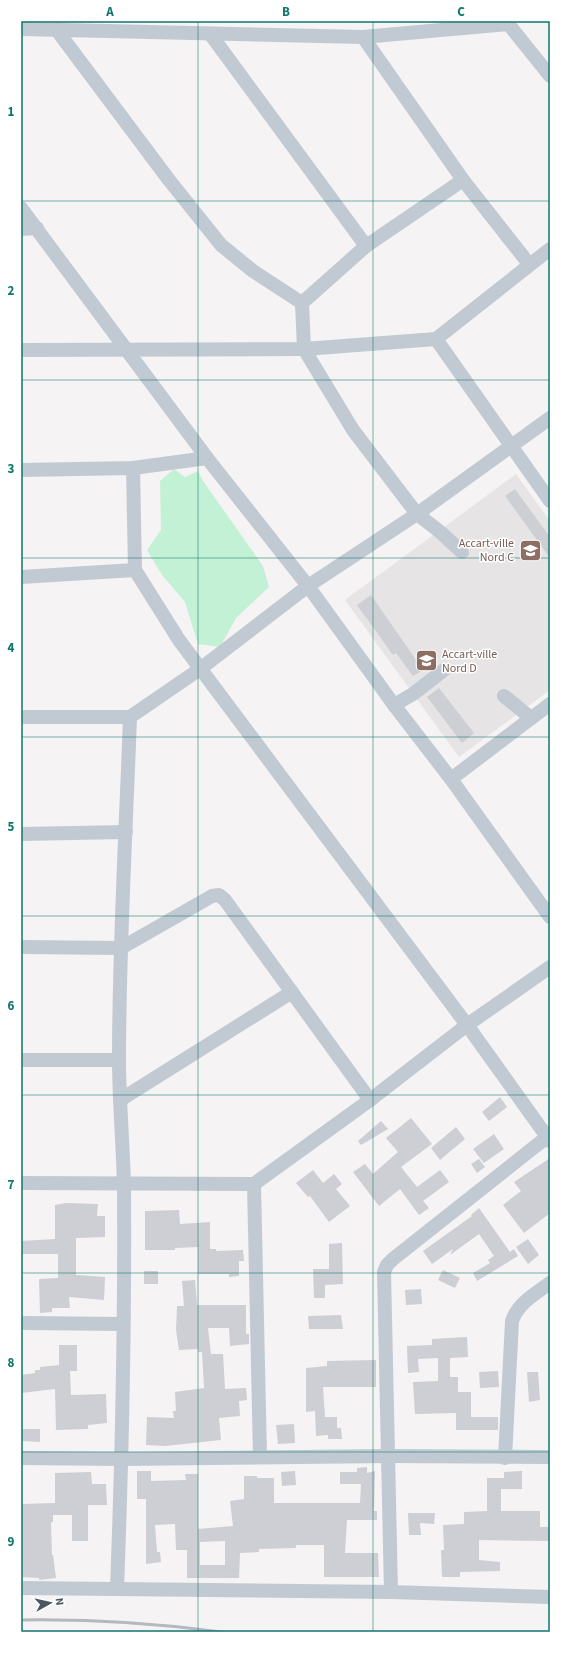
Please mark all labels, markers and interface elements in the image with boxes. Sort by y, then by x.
text: A [105,3,114,21]
text: B [282,3,290,21]
text: C [457,3,465,21]
text: 1 [8,103,15,121]
text: 2 [8,282,15,300]
text: 3 [8,460,15,478]
place label: Accart-ville Nord C [459,535,514,566]
school or university icon: Accart-ville Nord C [517,537,543,563]
text: 4 [8,639,15,657]
place label: Accart-ville Nord D [442,646,497,677]
school or university icon: Accart-ville Nord D [414,648,440,674]
text: 5 [8,818,15,836]
text: 6 [8,997,15,1015]
text: 7 [8,1176,15,1194]
text: 8 [8,1354,15,1372]
text: 9 [8,1533,15,1551]
north arrow [30,1583,70,1623]
text: N [51,1597,67,1606]

